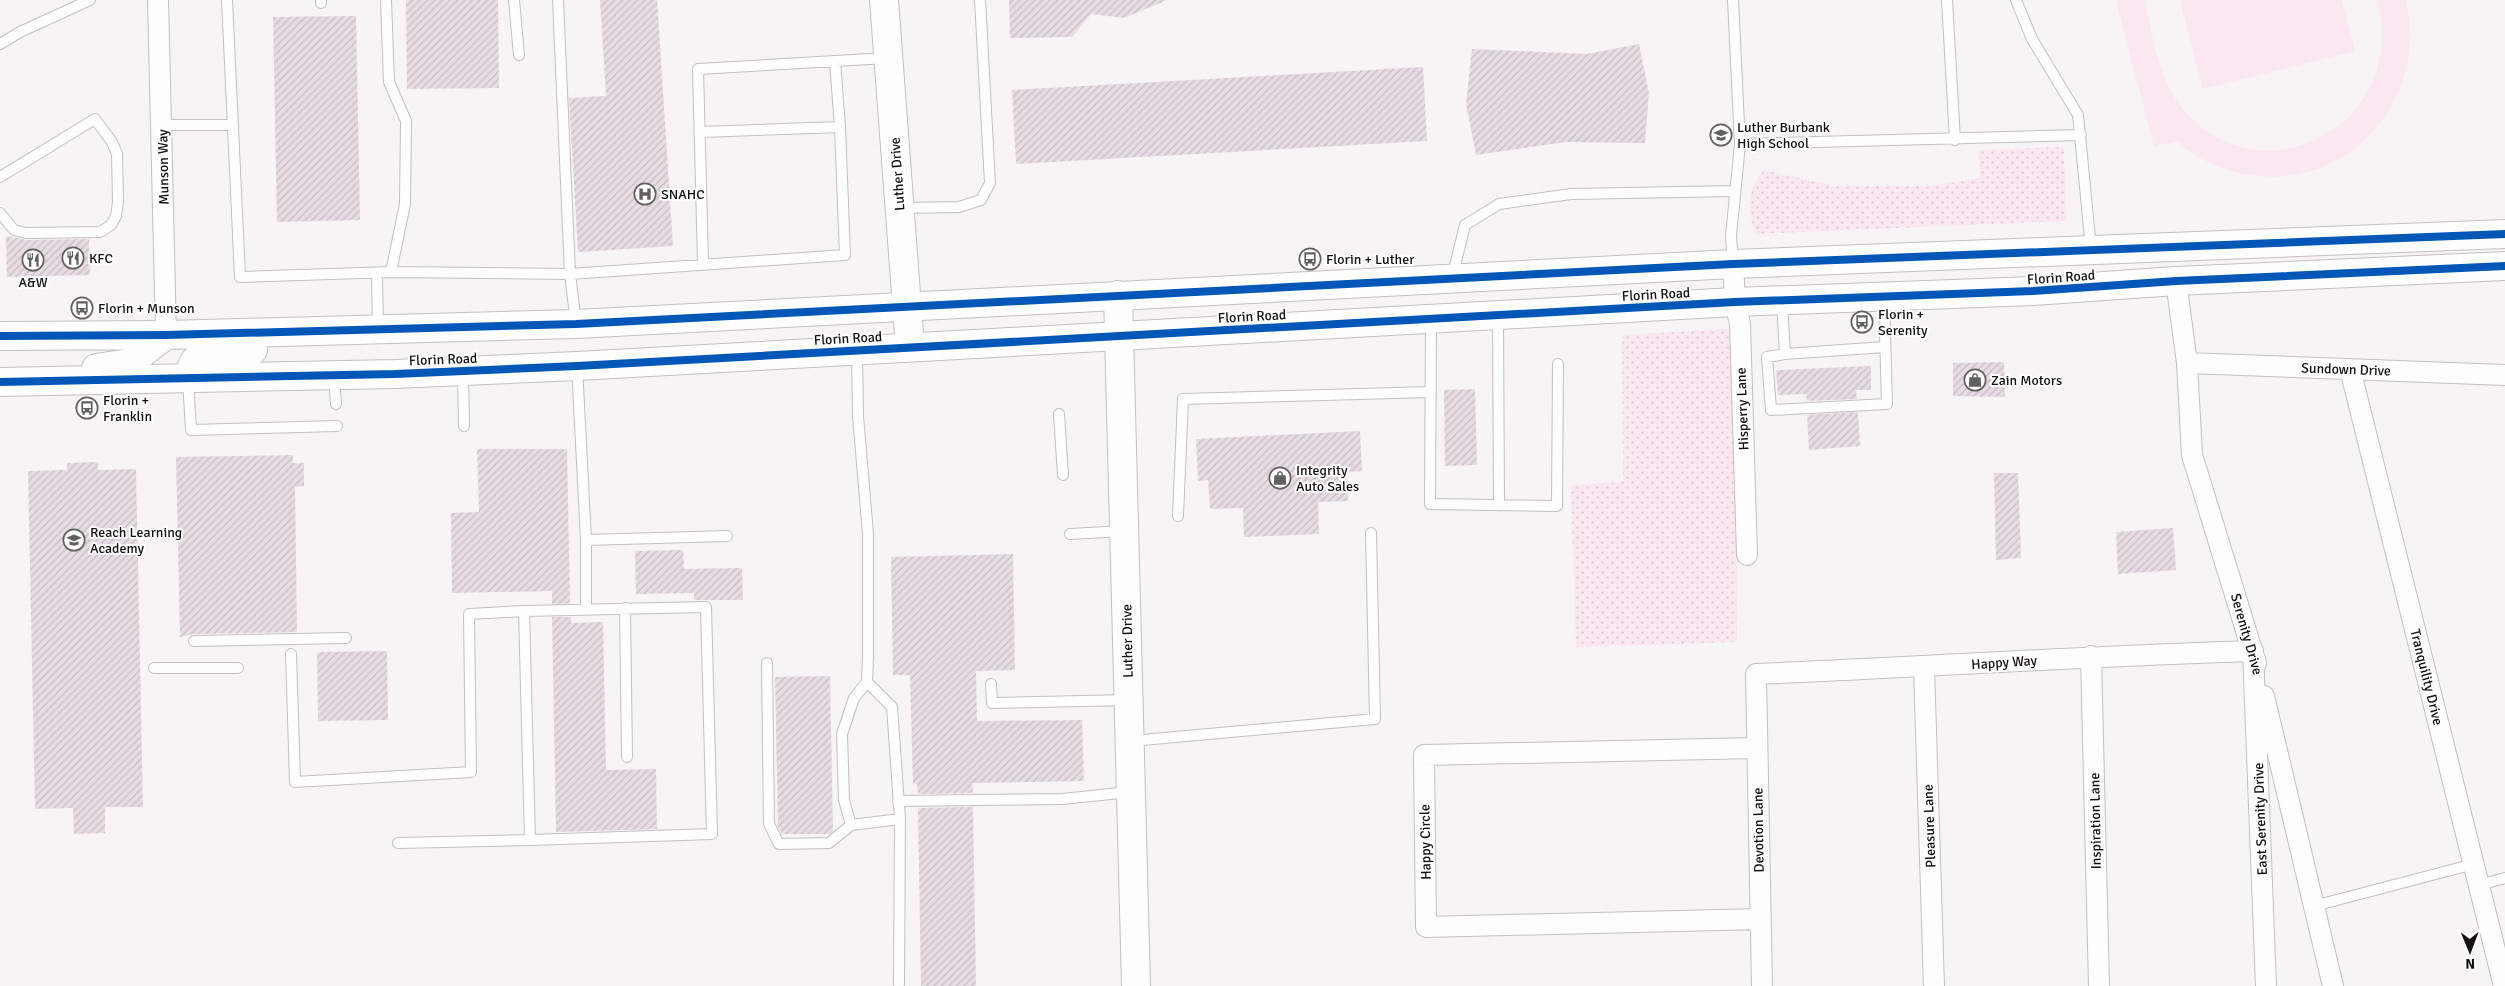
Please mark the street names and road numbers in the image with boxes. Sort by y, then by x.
street label: Munson Way [154,129,173,205]
street label: Luther Drive [886,137,909,211]
street label: Florin Road [2026,267,2096,288]
street label: Florin Road [1621,284,1691,305]
street label: Florin Road [1217,306,1287,327]
street label: Florin Road [813,328,883,349]
street label: Florin Road [409,350,478,369]
street label: Sundown Drive [2301,359,2391,380]
street label: Hisperry Lane [1733,367,1752,451]
street label: Serenity Drive [2227,591,2266,677]
street label: Luther Drive [1118,604,1137,678]
street label: Tranquility Drive [2406,627,2447,727]
street label: Happy Way [1971,652,2038,673]
street label: East Serenity Drive [2250,762,2271,876]
street label: Inspiration Lane [2086,772,2105,870]
street label: Pleasure Lane [1920,784,1939,868]
street label: Devotion Lane [1749,787,1768,873]
street label: Happy Circle [1416,804,1435,880]

